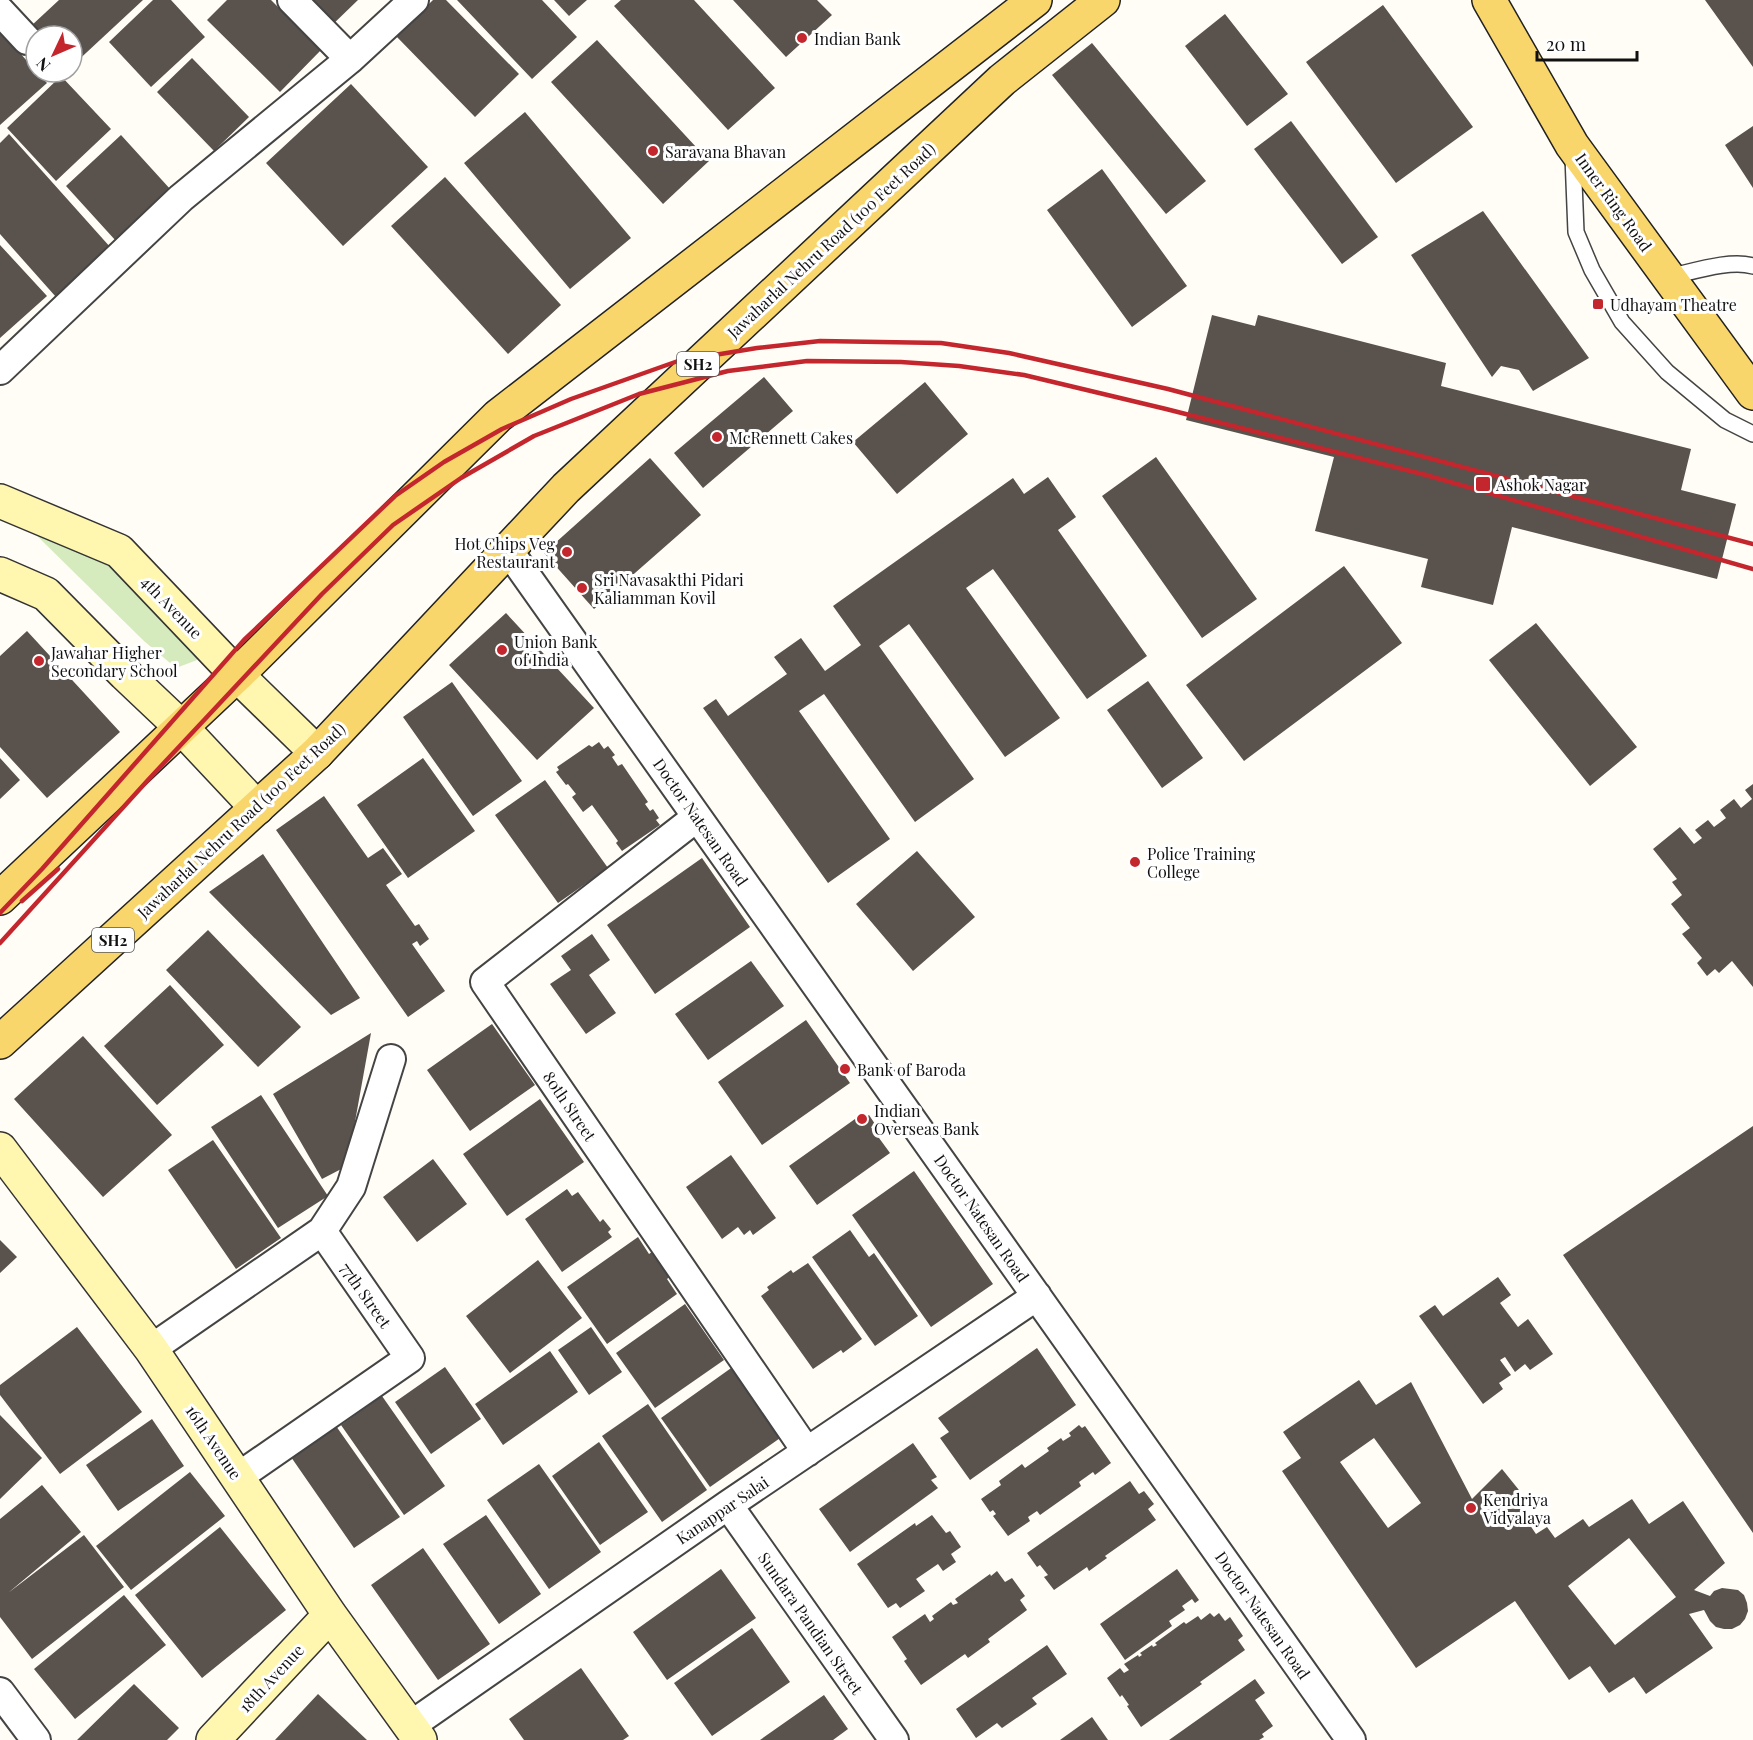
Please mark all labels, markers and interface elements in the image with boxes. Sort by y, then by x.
north arrow [24,24,84,84]
scale bar [1537,24,1638,62]
place label: Indian Bank [814,28,901,49]
marker: Indian Bank [795,31,809,45]
text: 20 m [1546,32,1586,56]
text: N [31,53,54,76]
street label: Jawaharlal Nehru Road (100 Feet Road) [722,138,940,343]
place label: Saravana Bhavan [665,141,786,162]
marker: Saravana Bhavan [646,144,660,158]
street label: Inner Ring Road [1571,149,1657,255]
place label: Udhayam Theatre [1610,294,1737,315]
marker: Udhayam Theatre [1591,297,1605,311]
road number: SH2 [677,352,719,376]
place label: McRennett Cakes [729,427,853,448]
marker: McRennett Cakes [710,430,724,444]
place label: Ashok Nagar [1495,474,1586,495]
marker: Ashok Nagar [1474,475,1492,493]
place label: Hot Chips Veg Restaurant [454,533,556,572]
marker: Hot Chips Veg Restaurant [560,545,574,559]
place label: Sri Navasakthi Pidari Kaliamman Kovil [594,569,744,608]
street label: 4th Avenue [137,571,207,643]
marker: Sri Navasakthi Pidari Kaliamman Kovil [575,581,589,595]
place label: Union Bank of India [514,631,598,670]
place label: Jawahar Higher Secondary School [50,642,178,681]
marker: Union Bank of India [495,643,509,657]
marker: Jawahar Higher Secondary School [32,654,46,668]
street label: Jawaharlal Nehru Road (100 Feet Road) [132,718,350,923]
street label: Doctor Natesan Road [649,754,753,890]
place label: Police Training College [1147,843,1256,882]
marker: Police Training College [1128,855,1142,869]
road number: SH2 [92,928,134,952]
place label: Bank of Baroda [857,1059,966,1080]
marker: Bank of Baroda [838,1062,852,1076]
street label: 80th Street [539,1067,601,1145]
place label: Indian Overseas Bank [874,1100,980,1139]
marker: Indian Overseas Bank [855,1112,869,1126]
street label: Doctor Natesan Road [930,1150,1034,1286]
street label: 77th Street [336,1258,396,1332]
street label: 16th Avenue [181,1401,247,1483]
street label: Kanappar Salai [672,1471,773,1549]
place label: Kendriya Vidyalaya [1482,1489,1551,1528]
marker: Kendriya Vidyalaya [1464,1501,1478,1515]
street label: Doctor Natesan Road [1211,1547,1315,1683]
street label: Sundara Pandian Street [754,1548,868,1698]
street label: 18th Avenue [234,1640,308,1716]

